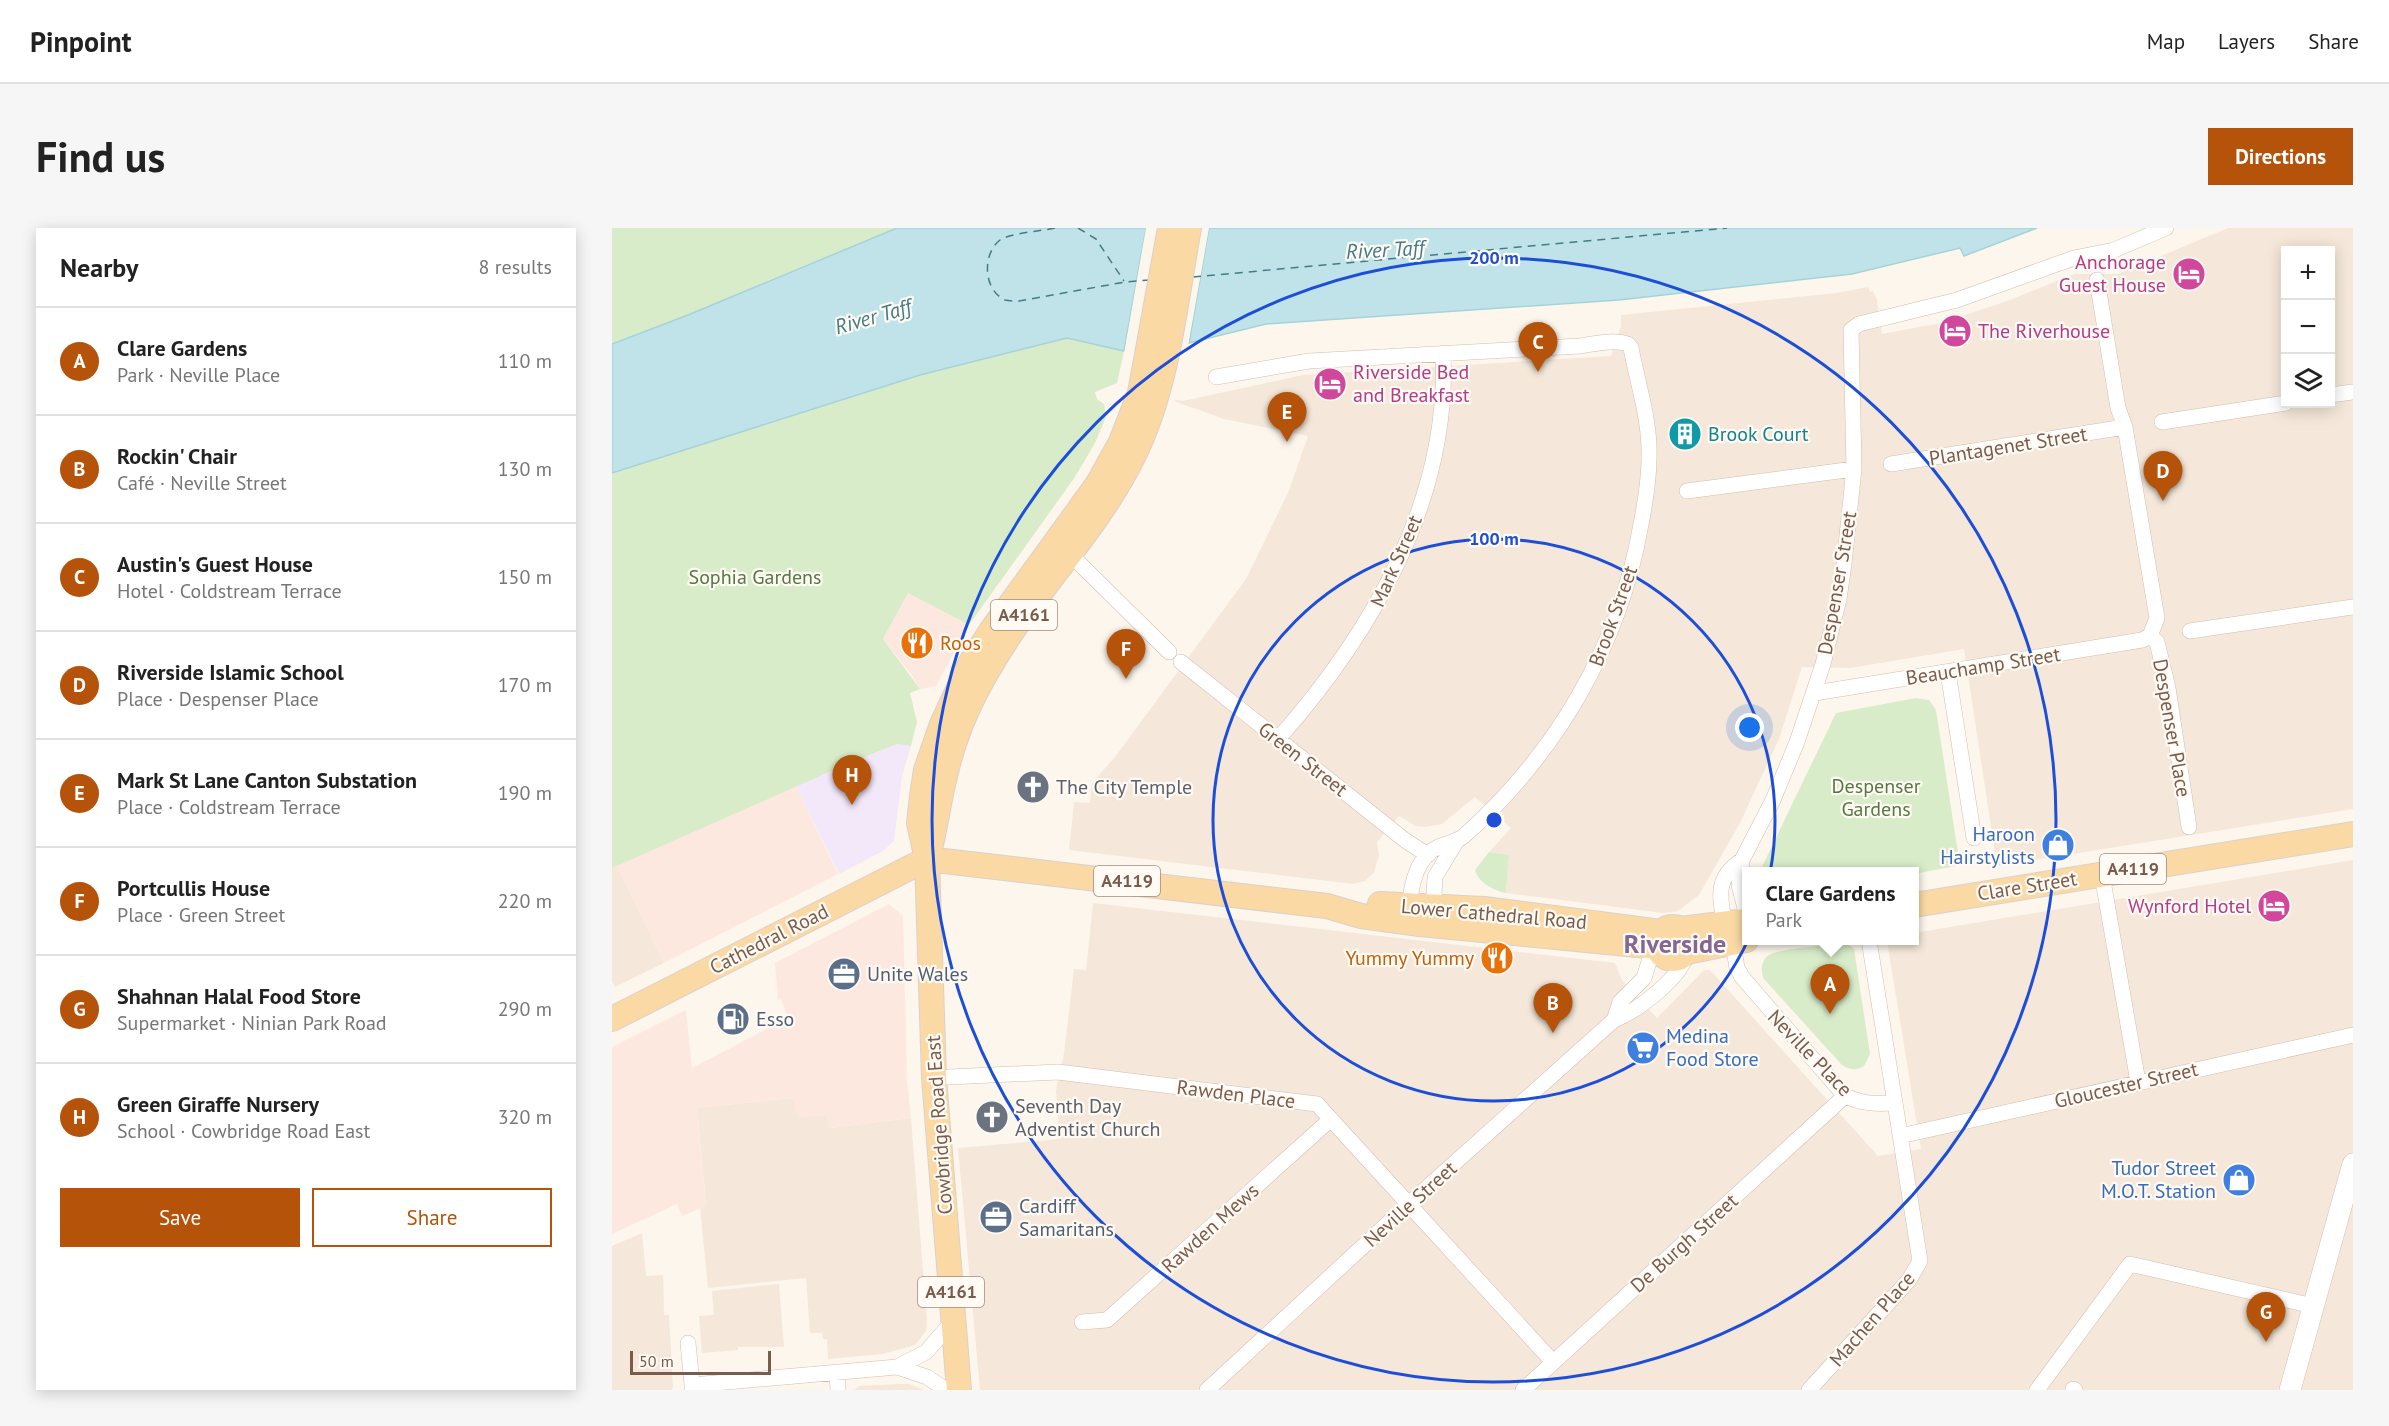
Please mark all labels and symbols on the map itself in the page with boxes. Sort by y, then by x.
water label: River Taff [1345,234,1429,265]
text: 200 m [1469,246,1519,269]
place label: Anchorage Guest House [2059,249,2166,298]
hotel icon: Anchorage Guest House [2171,256,2207,292]
water label: River Taff [831,292,918,340]
hotel icon: The Riverhouse [1937,313,1973,349]
place label: The Riverhouse [1978,318,2110,344]
pin: C [1518,322,1558,372]
place label: Riverside Bed and Breakfast [1353,359,1470,408]
hotel icon: Riverside Bed and Breakfast [1312,366,1348,402]
pin: E [1268,392,1306,442]
building icon: Brook Court [1667,416,1703,452]
place label: Brook Court [1708,421,1809,447]
street label: Plantagenet Street [1927,421,2089,471]
pin: D [2144,452,2182,501]
street label: Despenser Street [1812,509,1862,657]
street label: Mark Street [1364,511,1428,611]
text: 100 m [1469,527,1519,550]
street label: Brook Street [1583,562,1643,670]
park label: Sophia Gardens [689,564,821,590]
road number: A4161 [991,600,1057,630]
restaurant icon: Roos [899,625,935,661]
place label: Roos [940,630,981,656]
pin: F [1106,630,1146,679]
street label: Beauchamp Street [1904,641,2062,691]
street label: Despenser Place [2147,657,2197,799]
your location [1735,713,1764,742]
street label: Green Street [1253,716,1353,802]
pin: H [832,756,872,805]
church icon: The City Temple [1015,769,1051,805]
park label: Despenser Gardens [1832,773,1921,822]
place label: The City Temple [1056,774,1192,800]
centre of rings [1484,810,1504,830]
place label: Haroon Hairstylists [1940,821,2035,870]
shop icon: Haroon Hairstylists [2040,827,2076,863]
road number: A4119 [2100,854,2166,884]
street label: Clare Street [1975,865,2079,907]
road number: A4119 [1094,866,1160,896]
hotel icon: Wynford Hotel [2256,888,2292,924]
street label: Lower Cathedral Road [1400,893,1588,935]
place label: Wynford Hotel [2128,893,2251,919]
street label: Cathedral Road [705,898,833,980]
district label: Riverside [1624,927,1726,960]
restaurant icon: Yummy Yummy [1479,940,1515,976]
place label: Yummy Yummy [1345,945,1475,971]
office icon: Unite Wales [826,956,862,992]
place label: Unite Wales [867,961,968,987]
pin: A [1810,964,1850,1014]
pin: B [1534,984,1572,1033]
fuel station icon: Esso [715,1001,751,1037]
street label: Neville Place [1762,1004,1858,1102]
place label: Esso [756,1006,794,1032]
place label: Medina Food Store [1666,1023,1759,1072]
supermarket icon: Medina Food Store [1625,1030,1661,1066]
street label: Cowbridge Road East [920,1034,958,1215]
street label: Gloucester Street [2052,1056,2201,1114]
street label: Rawden Place [1175,1074,1297,1114]
place label: Seventh Day Adventist Church [1015,1093,1161,1142]
church icon: Seventh Day Adventist Church [974,1099,1010,1135]
street label: Neville Street [1358,1155,1462,1253]
place label: Tudor Street M.O.T. Station [2101,1155,2216,1204]
shop icon: Tudor Street M.O.T. Station [2221,1162,2257,1198]
street label: Rawden Mews [1156,1177,1264,1279]
street label: De Burgh Street [1625,1188,1743,1298]
place label: Cardiff Samaritans [1019,1193,1114,1242]
office icon: Cardiff Samaritans [978,1199,1014,1235]
street label: Machen Place [1824,1266,1920,1372]
road number: A4161 [918,1277,984,1307]
pin: G [2246,1292,2286,1342]
scale bar [630,1348,771,1376]

